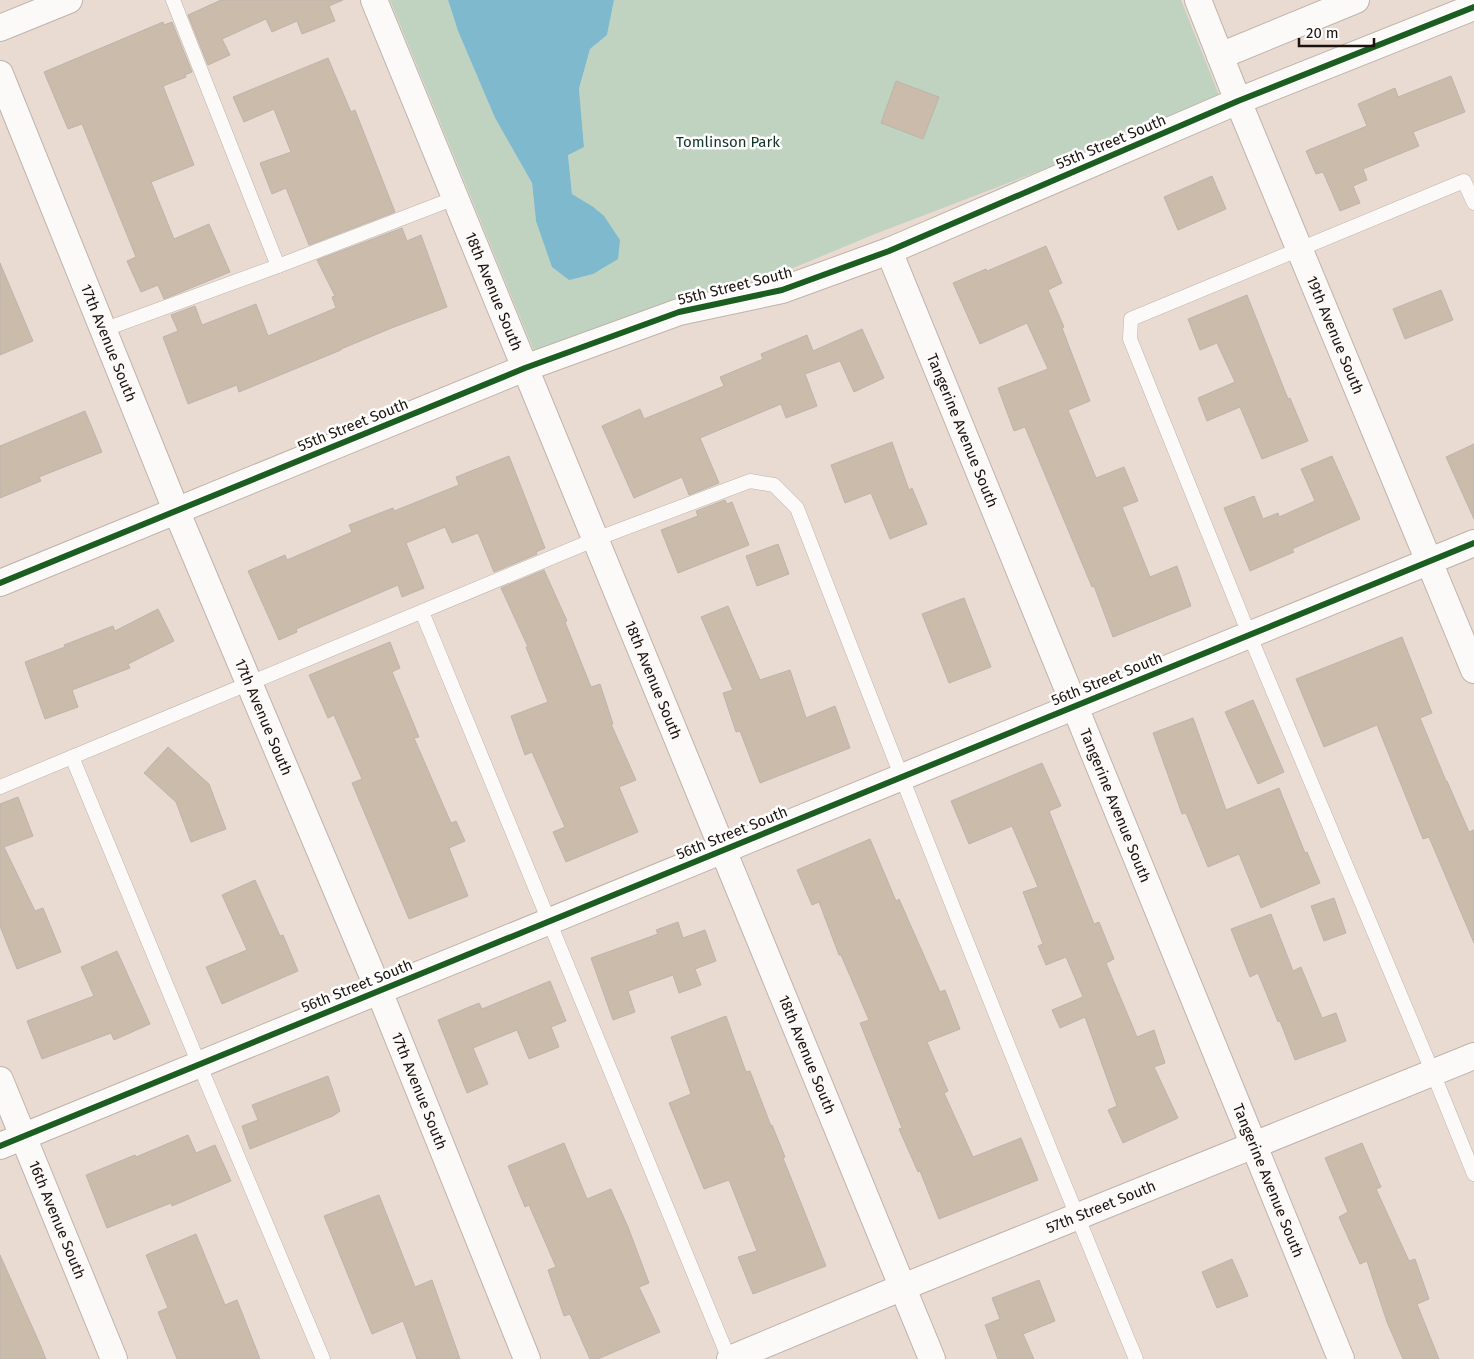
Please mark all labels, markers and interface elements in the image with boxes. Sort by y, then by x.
scale bar [1299,15,1374,47]
text: 20 m [1306,24,1339,42]
street label: 55th Street South [1053,111,1169,173]
park label: Tomlinson Park [676,133,780,151]
street label: 18th Avenue South [461,229,526,353]
street label: 55th Street South [676,263,794,309]
street label: 19th Avenue South [1303,273,1368,397]
street label: 17th Avenue South [77,282,140,404]
street label: Tangerine Avenue South [923,351,1002,510]
street label: 55th Street South [295,395,411,455]
street label: 18th Avenue South [621,618,686,742]
street label: 56th Street South [1049,649,1165,709]
street label: 17th Avenue South [231,656,296,778]
street label: Tangerine Avenue South [1076,726,1155,885]
street label: 56th Street South [674,803,790,863]
street label: 56th Street South [299,956,415,1016]
street label: 18th Avenue South [775,993,839,1117]
street label: 17th Avenue South [388,1030,451,1152]
street label: Tangerine Avenue South [1229,1101,1308,1260]
street label: 16th Avenue South [25,1158,89,1282]
street label: 57th Street South [1044,1177,1158,1237]

